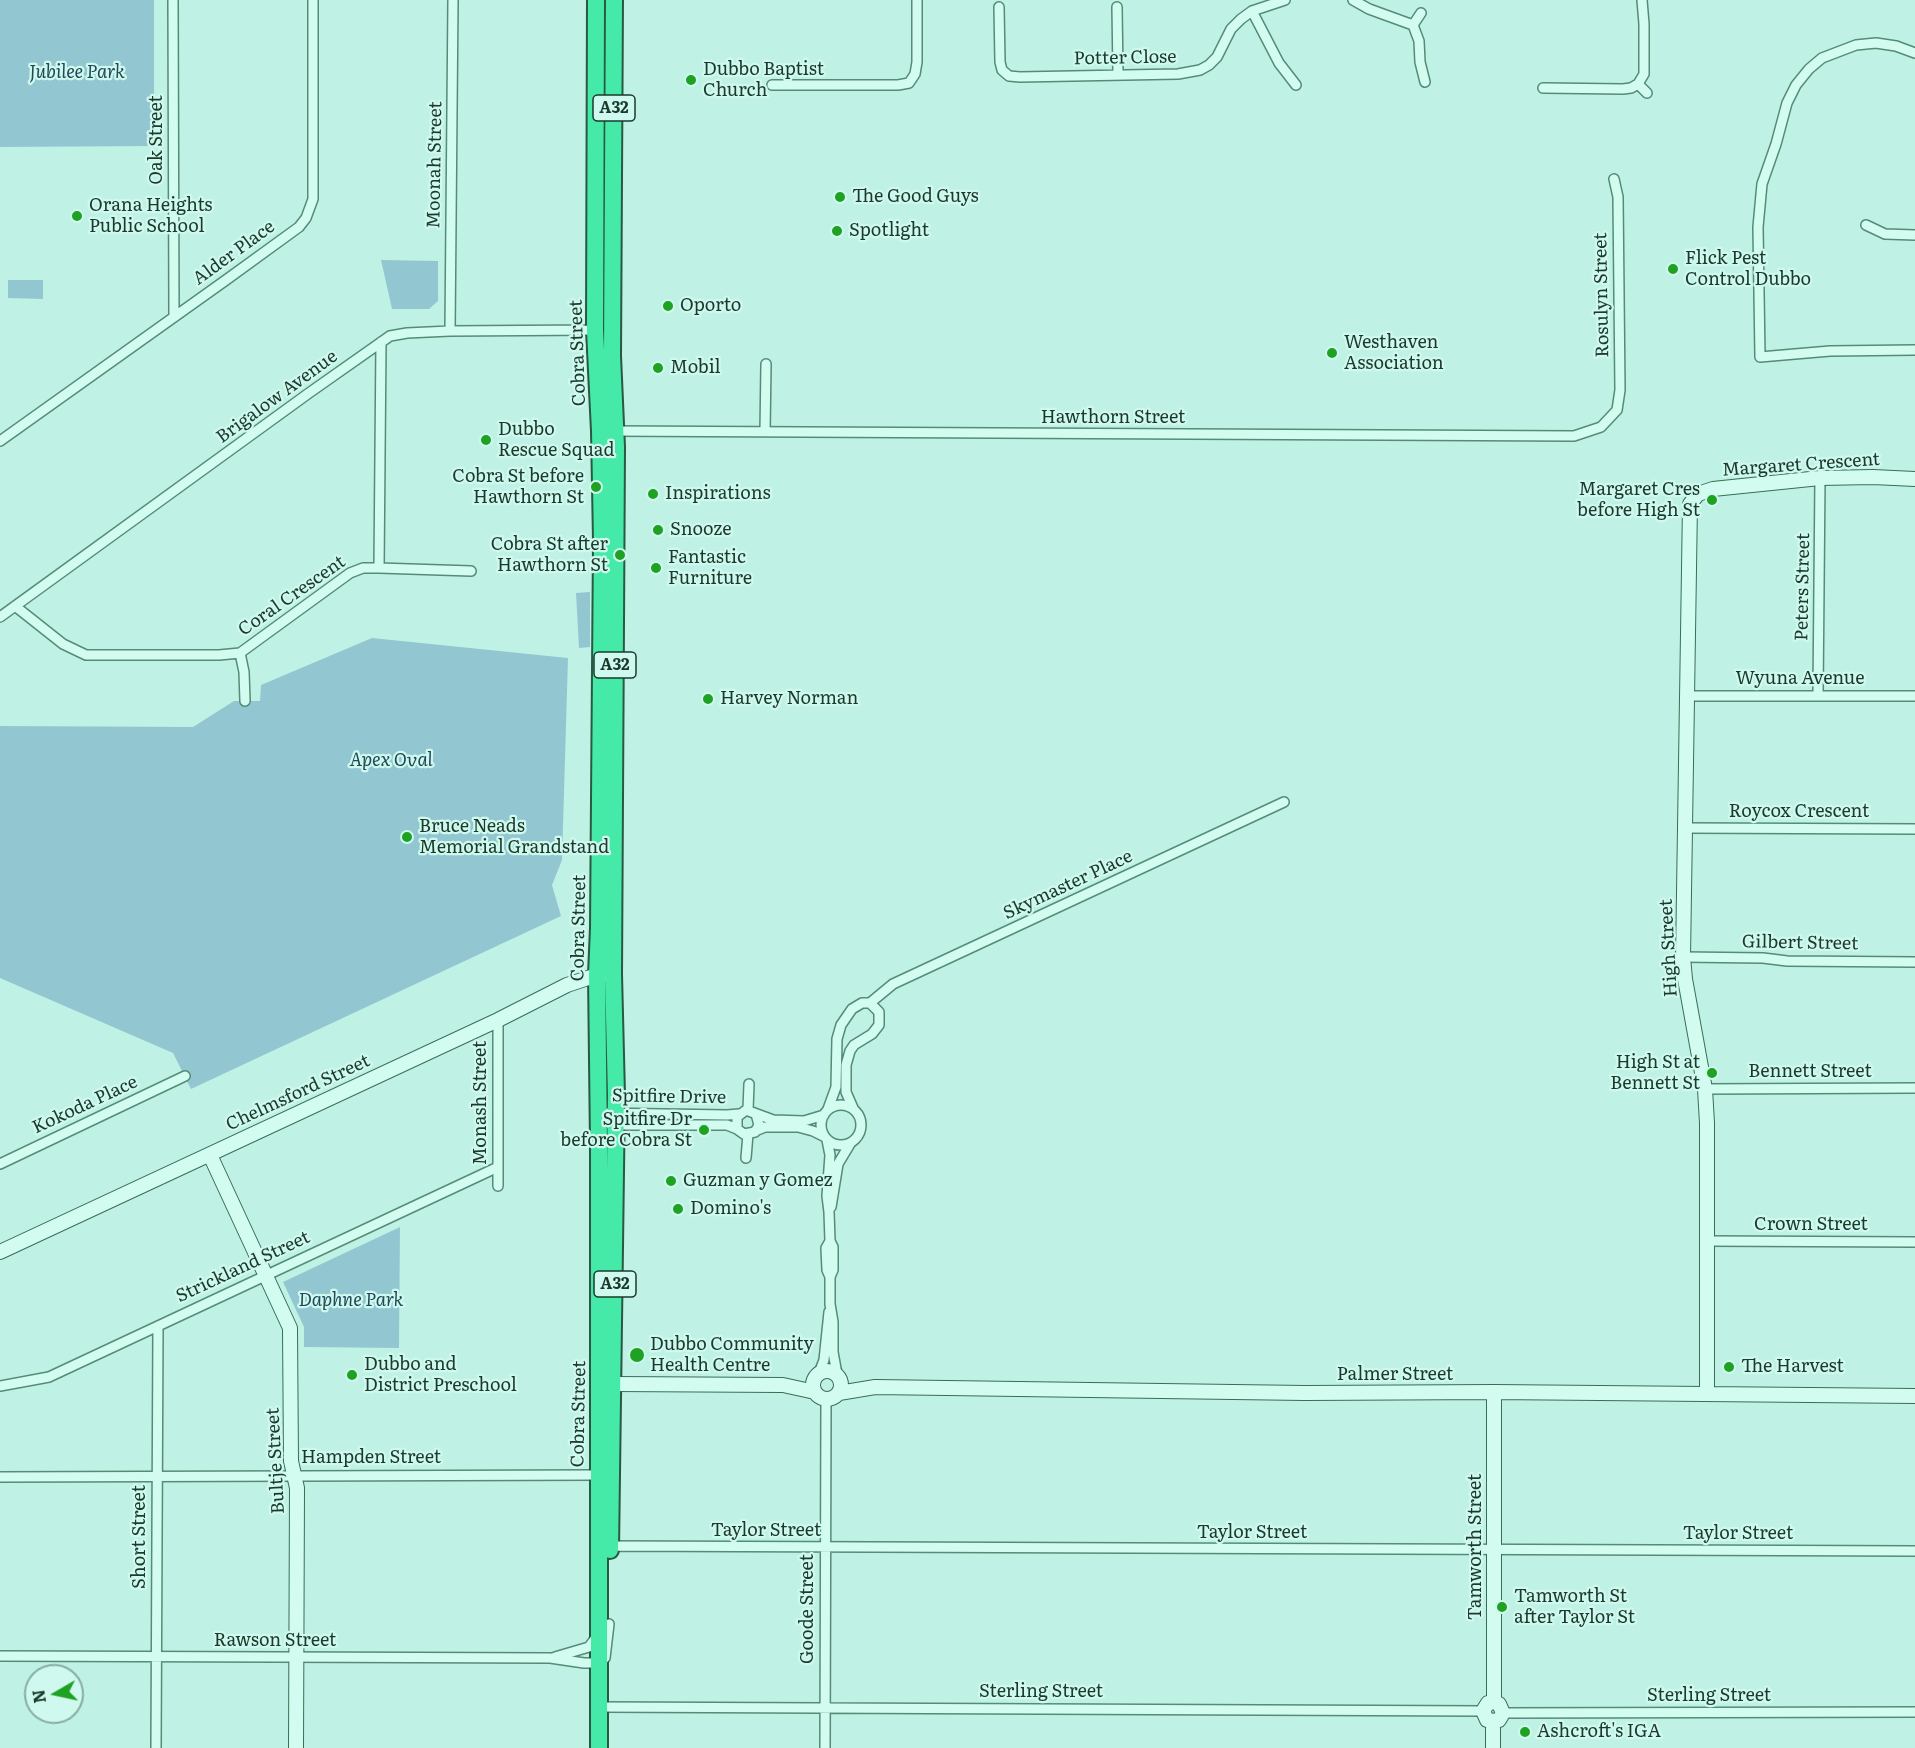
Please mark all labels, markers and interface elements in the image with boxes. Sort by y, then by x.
street label: Potter Close [1073,46,1177,70]
place label: Dubbo Baptist Church [703,59,824,101]
park label: Jubilee Park [29,62,125,84]
marker: Dubbo Baptist Church [684,73,698,87]
street label: Oak Street [146,95,168,185]
road number: A32 [593,95,635,121]
street label: Moonah Street [423,101,447,229]
place label: The Good Guys [852,186,979,208]
marker: The Good Guys [833,190,847,204]
place label: Orana Heights Public School [89,195,212,238]
marker: Orana Heights Public School [70,209,84,223]
street label: Alder Place [189,216,279,290]
place label: Spotlight [849,220,929,242]
marker: Spotlight [830,224,844,238]
street label: Rosulyn Street [1590,232,1614,358]
place label: Flick Pest Control Dubbo [1685,248,1811,290]
marker: Flick Pest Control Dubbo [1666,262,1680,276]
place label: Oporto [680,295,741,317]
street label: Cobra Street [565,299,591,407]
marker: Oporto [661,299,675,313]
place label: Westhaven Association [1344,332,1444,374]
street label: Brigalow Avenue [212,346,342,448]
marker: Westhaven Association [1325,346,1339,360]
place label: Mobil [670,357,721,379]
marker: Mobil [651,361,665,375]
street label: Hawthorn Street [1041,407,1185,429]
place label: Dubbo Rescue Squad [498,419,614,462]
marker: Dubbo Rescue Squad [479,433,493,447]
street label: Margaret Crescent [1721,449,1881,481]
place label: Cobra St before Hawthorn St [452,466,584,508]
place label: Margaret Cres before High St [1577,479,1700,522]
marker: Cobra St before Hawthorn St [589,480,603,494]
place label: Inspirations [665,483,771,505]
marker: Inspirations [646,487,660,501]
marker: Margaret Cres before High St [1705,493,1719,507]
place label: Snooze [670,519,732,541]
marker: Snooze [651,523,665,537]
street label: Peters Street [1791,533,1815,641]
place label: Cobra St after Hawthorn St [491,534,608,576]
place label: Fantastic Furniture [668,547,752,590]
marker: Cobra St after Hawthorn St [613,548,627,562]
street label: Coral Crescent [234,551,350,641]
marker: Fantastic Furniture [649,561,663,575]
road number: A32 [594,652,636,678]
street label: Wyuna Avenue [1735,668,1865,690]
place label: Harvey Norman [720,688,858,710]
marker: Harvey Norman [701,692,715,706]
park label: Apex Oval [349,750,433,772]
street label: Roycox Crescent [1729,801,1869,823]
place label: Bruce Neads Memorial Grandstand [419,816,609,858]
marker: Bruce Neads Memorial Grandstand [400,830,414,844]
street label: Skymaster Place [1000,846,1136,924]
street label: Cobra Street [567,874,591,982]
street label: High Street [1656,899,1682,997]
street label: Gilbert Street [1742,931,1858,955]
street label: Monash Street [470,1041,492,1165]
street label: Chelmsford Street [223,1050,373,1136]
place label: High St at Bennett St [1610,1052,1700,1094]
street label: Bennett Street [1748,1061,1872,1083]
marker: High St at Bennett St [1705,1066,1719,1080]
street label: Kokoda Place [29,1071,141,1139]
street label: Spitfire Drive [612,1085,726,1109]
place label: Spitfire Dr before Cobra St [560,1109,692,1152]
marker: Spitfire Dr before Cobra St [697,1123,711,1137]
place label: Guzman y Gomez [683,1170,832,1192]
marker: Guzman y Gomez [664,1174,678,1188]
place label: Domino's [690,1198,771,1220]
marker: Domino's [671,1202,685,1216]
street label: Crown Street [1754,1214,1868,1236]
street label: Strickland Street [173,1227,313,1307]
road number: A32 [594,1271,636,1297]
park label: Daphne Park [299,1290,403,1312]
place label: Dubbo Community Health Centre [650,1334,814,1376]
marker: Dubbo Community Health Centre [628,1346,646,1364]
place label: Dubbo and District Preschool [364,1354,517,1396]
place label: The Harvest [1741,1356,1844,1378]
street label: Cobra Street [567,1360,591,1468]
marker: The Harvest [1722,1360,1736,1374]
street label: Palmer Street [1337,1364,1453,1386]
marker: Dubbo and District Preschool [345,1368,359,1382]
street label: Bultje Street [262,1407,290,1515]
street label: Hampden Street [301,1447,441,1469]
street label: Tamworth Street [1465,1474,1487,1620]
street label: Short Street [129,1485,151,1589]
street label: Taylor Street [711,1520,821,1542]
street label: Taylor Street [1197,1522,1307,1544]
street label: Taylor Street [1683,1523,1793,1545]
street label: Goode Street [797,1554,819,1664]
place label: Tamworth St after Taylor St [1514,1586,1635,1628]
marker: Tamworth St after Taylor St [1495,1600,1509,1614]
street label: Rawson Street [214,1630,336,1652]
north arrow [24,1664,84,1724]
street label: Sterling Street [979,1681,1103,1703]
street label: Sterling Street [1647,1685,1771,1707]
text: N [25,1688,51,1705]
place label: Ashcroft's IGA [1537,1721,1661,1743]
marker: Ashcroft's IGA [1518,1725,1532,1739]

